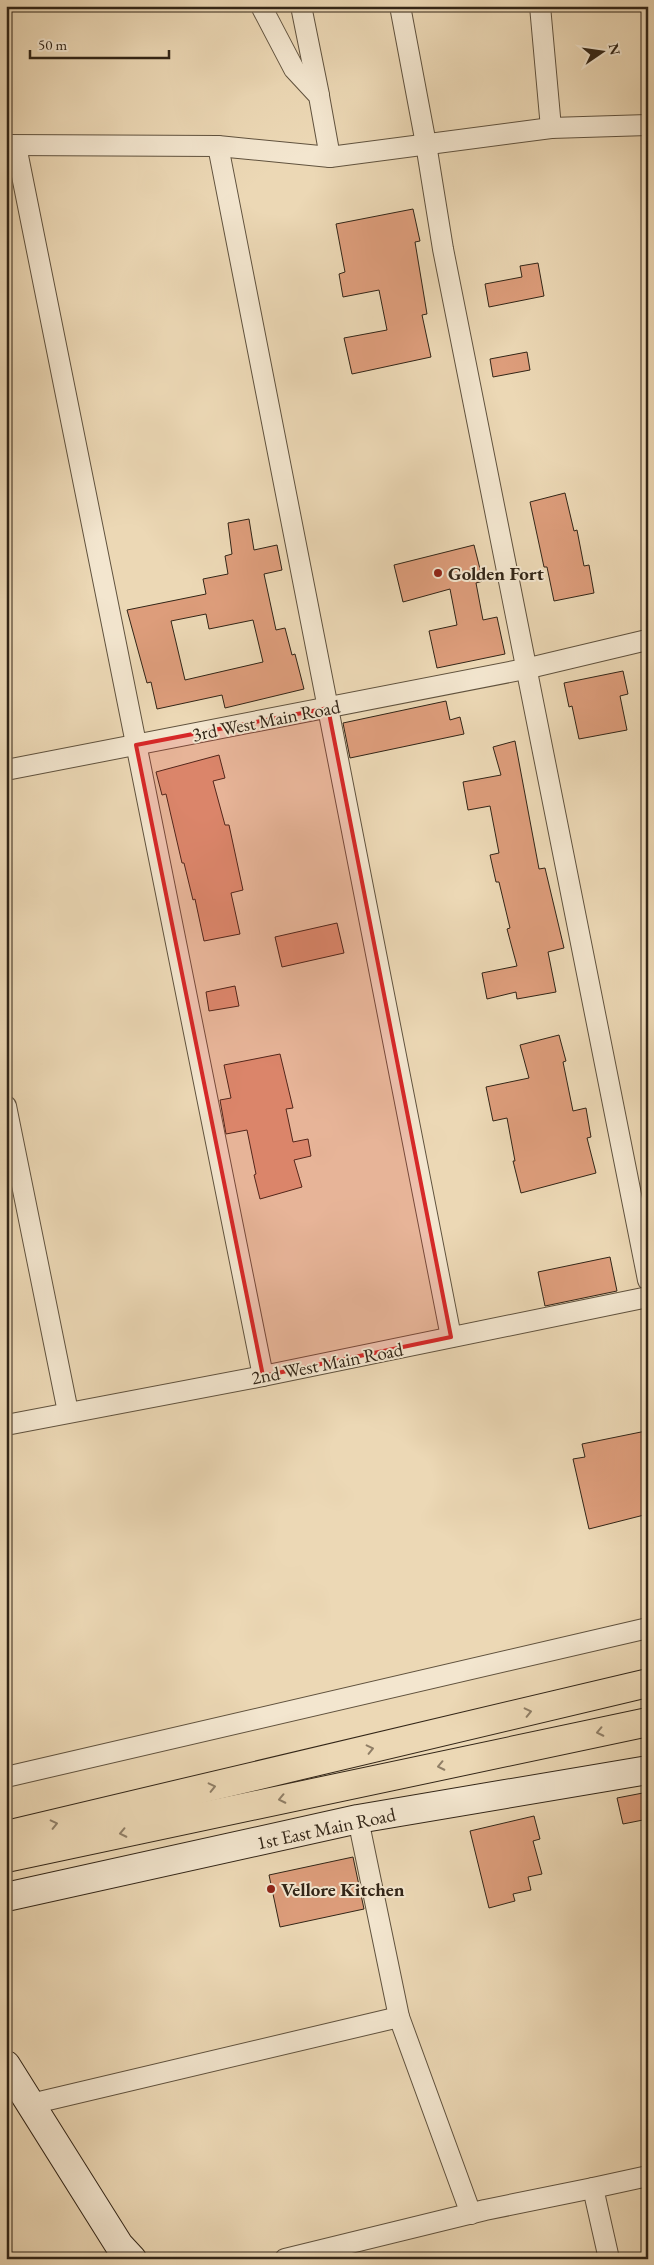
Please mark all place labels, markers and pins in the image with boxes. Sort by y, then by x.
place label: Golden Fort [448,561,544,586]
marker: Golden Fort [432,567,444,579]
place label: Vellore Kitchen [281,1877,405,1902]
marker: Vellore Kitchen [265,1883,277,1895]

